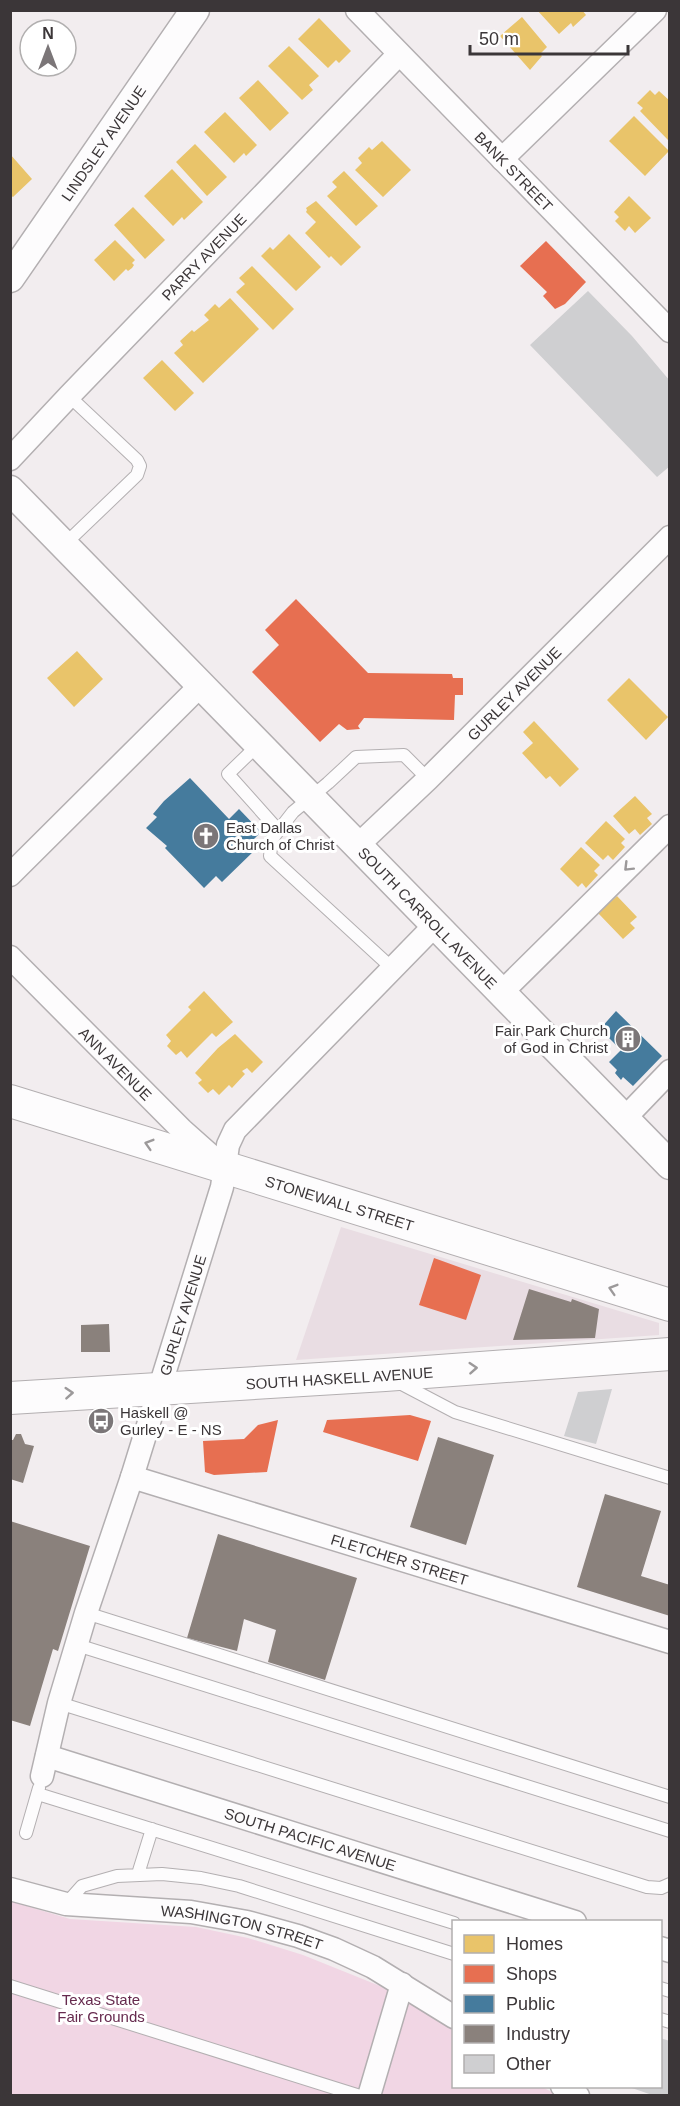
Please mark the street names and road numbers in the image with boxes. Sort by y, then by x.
street label: LINDSLEY AVENUE [57,82,149,204]
street label: BANK STREET [472,128,557,214]
street label: PARRY AVENUE [158,210,249,304]
street label: GURLEY AVENUE [463,643,564,744]
street label: SOUTH CARROLL AVENUE [355,843,501,992]
street label: ANN AVENUE [76,1023,156,1103]
street label: STONEWALL STREET [263,1172,416,1234]
street label: GURLEY AVENUE [156,1253,209,1378]
street label: SOUTH HASKELL AVENUE [245,1363,434,1392]
street label: FLETCHER STREET [329,1530,470,1588]
street label: SOUTH PACIFIC AVENUE [222,1804,398,1874]
street label: WASHINGTON STREET [160,1902,325,1953]

